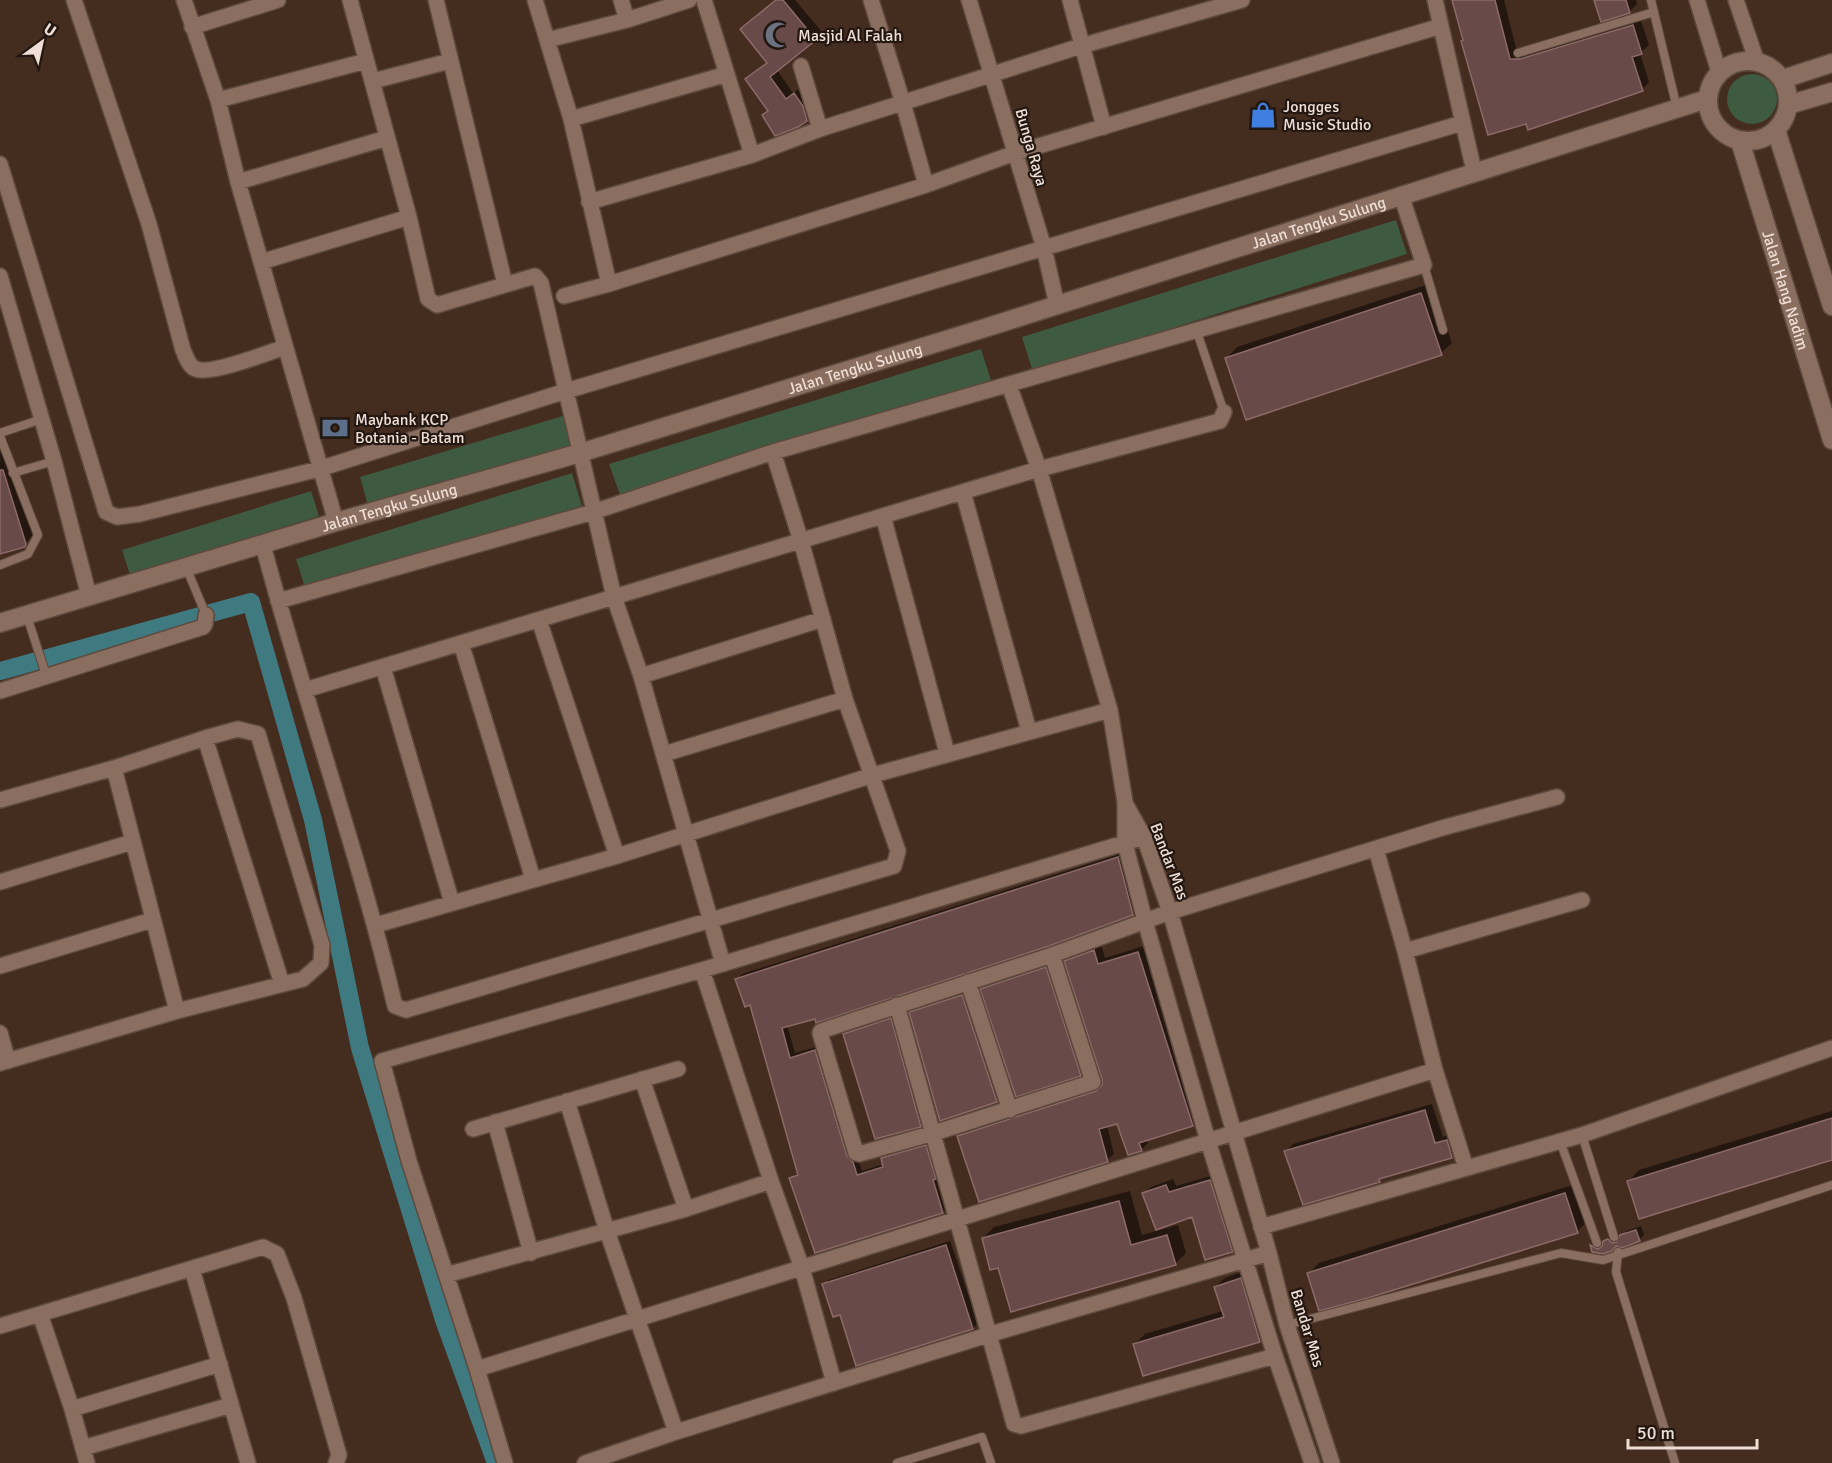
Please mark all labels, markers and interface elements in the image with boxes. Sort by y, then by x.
north arrow [12,12,72,72]
text: U [40,19,60,42]
mosque icon: Masjid Al Falah [763,20,793,50]
place label: Masjid Al Falah [798,26,902,46]
place label: Jongges Music Studio [1283,97,1371,135]
shop icon: Jongges Music Studio [1248,100,1278,130]
street label: Bunga Raya [1010,106,1052,189]
street label: Jalan Tengku Sulung [1249,193,1388,254]
street label: Jalan Hang Nadim [1757,228,1813,353]
street label: Jalan Tengku Sulung [785,339,925,399]
place label: Maybank KCP Botania - Batam [355,410,464,448]
bank icon: Maybank KCP Botania - Batam [320,413,350,443]
street label: Jalan Tengku Sulung [319,479,459,537]
street label: Bandar Mas [1145,820,1193,903]
street label: Bandar Mas [1286,1287,1328,1370]
scale bar [1628,1412,1757,1450]
text: 50 m [1637,1422,1675,1444]

